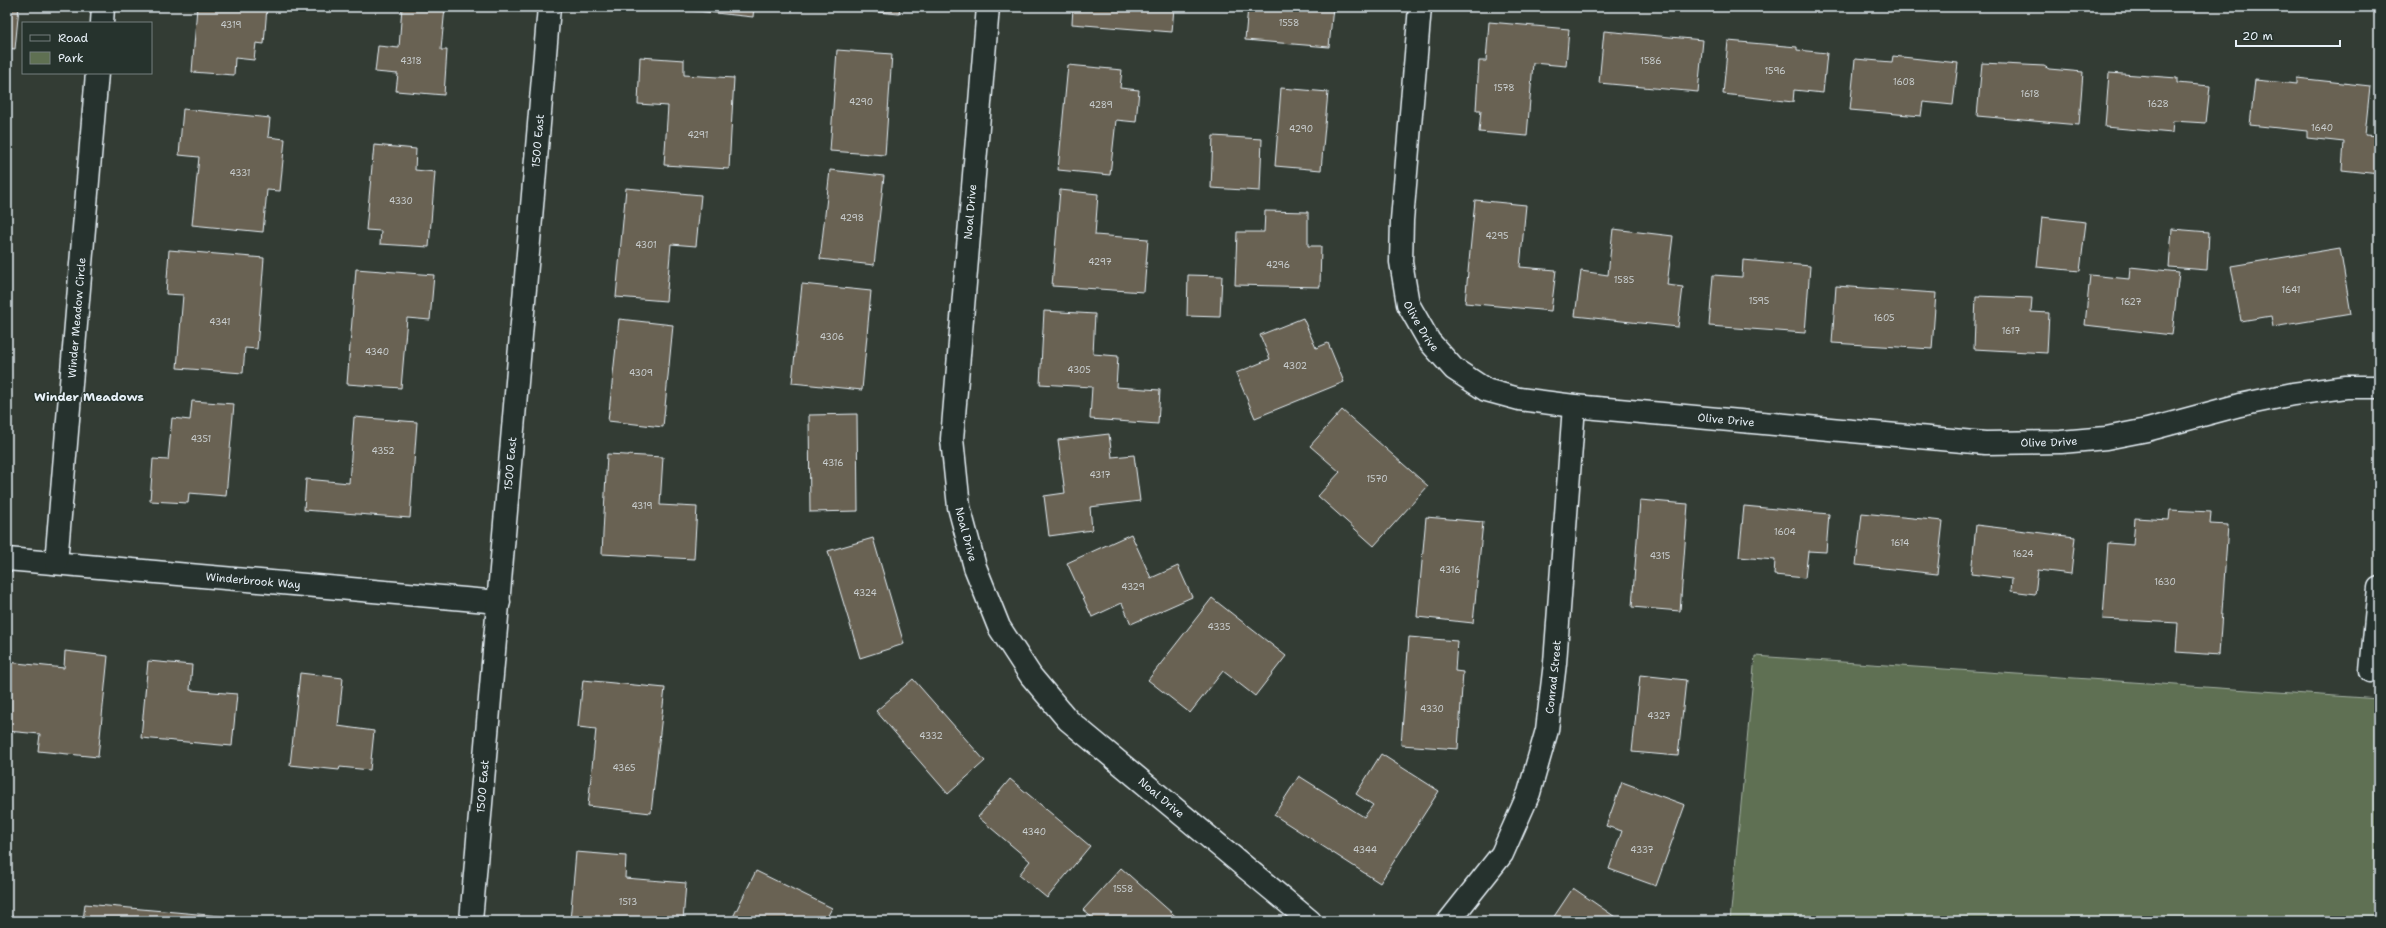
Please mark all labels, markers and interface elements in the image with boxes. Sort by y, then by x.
house number: 1558 [1279,17,1299,29]
house number: 4319 [220,19,242,31]
legend [22,22,152,74]
scale bar [2236,22,2340,48]
text: 20 m [2242,28,2273,44]
text: Road [58,30,89,46]
text: Park [58,50,84,66]
house number: 4318 [400,55,422,67]
house number: 1586 [1640,55,1662,67]
house number: 1596 [1764,65,1786,77]
house number: 1608 [1893,76,1915,88]
house number: 1578 [1494,82,1514,94]
house number: 1618 [2021,88,2040,100]
house number: 4290 [849,96,873,108]
house number: 1628 [2147,98,2169,110]
house number: 4289 [1089,99,1113,111]
street label: 1500 East [528,113,548,168]
house number: 1640 [2311,122,2333,134]
house number: 4290 [1289,123,1313,135]
house number: 4291 [687,129,709,141]
house number: 4331 [229,167,251,179]
street label: Noal Drive [961,184,980,240]
house number: 4330 [389,195,413,207]
house number: 4298 [840,212,864,224]
house number: 4295 [1485,230,1509,242]
house number: 4301 [635,239,657,251]
house number: 4297 [1088,256,1112,268]
street label: Winder Meadow Circle [64,257,90,379]
house number: 4296 [1266,259,1290,271]
house number: 1585 [1614,274,1634,286]
house number: 1641 [2281,284,2301,296]
house number: 1595 [1749,295,1769,307]
house number: 1627 [2120,296,2142,308]
street label: Olive Drive [1400,298,1442,355]
house number: 1605 [1873,312,1895,324]
house number: 4341 [209,316,231,328]
house number: 1617 [2002,325,2020,337]
house number: 4306 [820,331,844,343]
house number: 4340 [365,346,389,358]
house number: 4302 [1283,360,1307,372]
house number: 4305 [1067,364,1091,376]
house number: 4309 [629,367,653,379]
district label: Winder Meadows [34,389,144,405]
street label: Olive Drive [1697,410,1755,430]
house number: 4351 [191,433,211,445]
street label: Olive Drive [2020,434,2078,451]
street label: 1500 East [501,436,520,491]
house number: 4352 [371,445,395,457]
house number: 4316 [822,457,844,469]
house number: 4317 [1089,469,1111,481]
house number: 1570 [1366,473,1388,485]
house number: 4319 [631,500,653,512]
street label: Noal Drive [951,505,980,563]
house number: 1604 [1774,526,1796,538]
house number: 1614 [1891,537,1909,549]
house number: 1624 [2012,548,2034,560]
house number: 4315 [1650,550,1670,562]
house number: 4316 [1439,564,1461,576]
street label: Winderbrook Way [205,569,301,593]
house number: 1630 [2154,576,2176,588]
house number: 4329 [1121,581,1145,593]
house number: 4324 [853,587,877,599]
house number: 4335 [1208,621,1231,633]
street label: Conrad Street [1542,639,1565,715]
house number: 4330 [1420,703,1444,715]
house number: 4327 [1647,710,1671,722]
house number: 4332 [919,730,943,742]
street label: 1500 East [473,759,493,814]
house number: 4365 [612,762,636,774]
street label: Noal Drive [1135,774,1187,822]
house number: 4340 [1022,826,1046,838]
house number: 4344 [1353,844,1377,856]
house number: 4337 [1630,844,1654,856]
house number: 1558 [1113,883,1133,895]
house number: 1513 [619,896,637,908]

